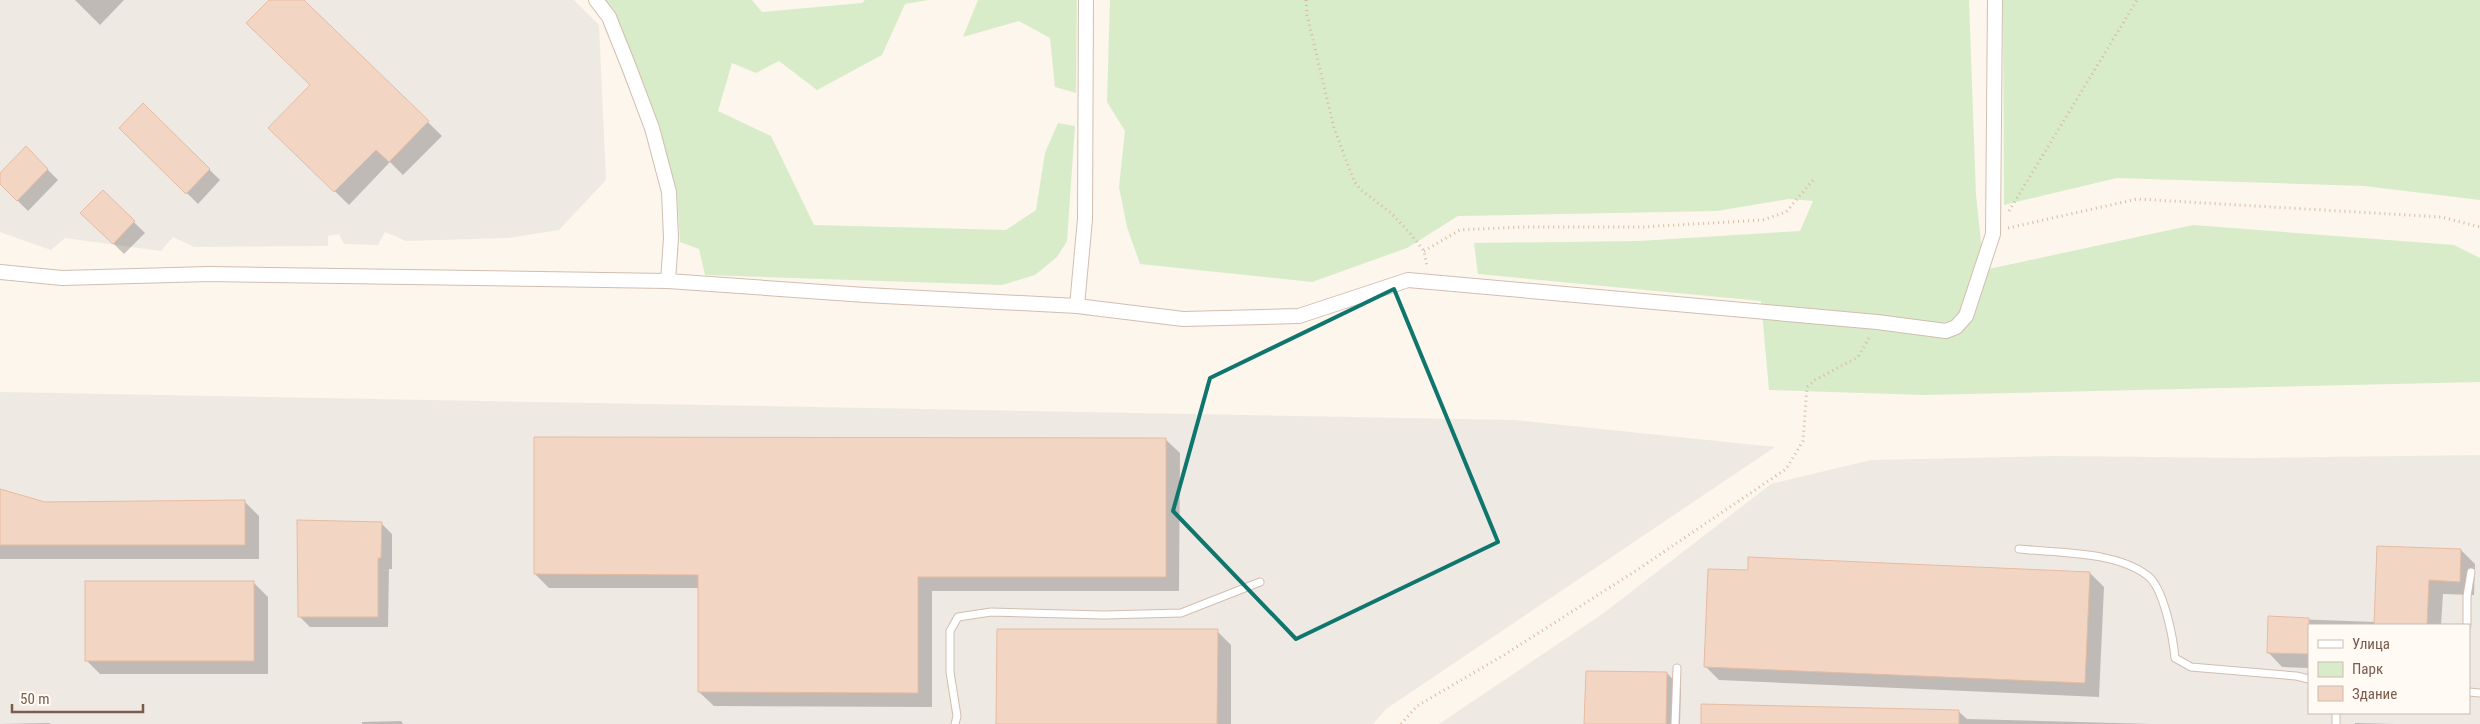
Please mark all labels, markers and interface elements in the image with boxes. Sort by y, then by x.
legend [2308,624,2470,714]
text: Улица [2352,635,2390,653]
text: Парк [2352,660,2383,678]
scale bar [12,682,144,714]
text: Здание [2352,685,2397,703]
text: 50 m [20,690,50,708]

